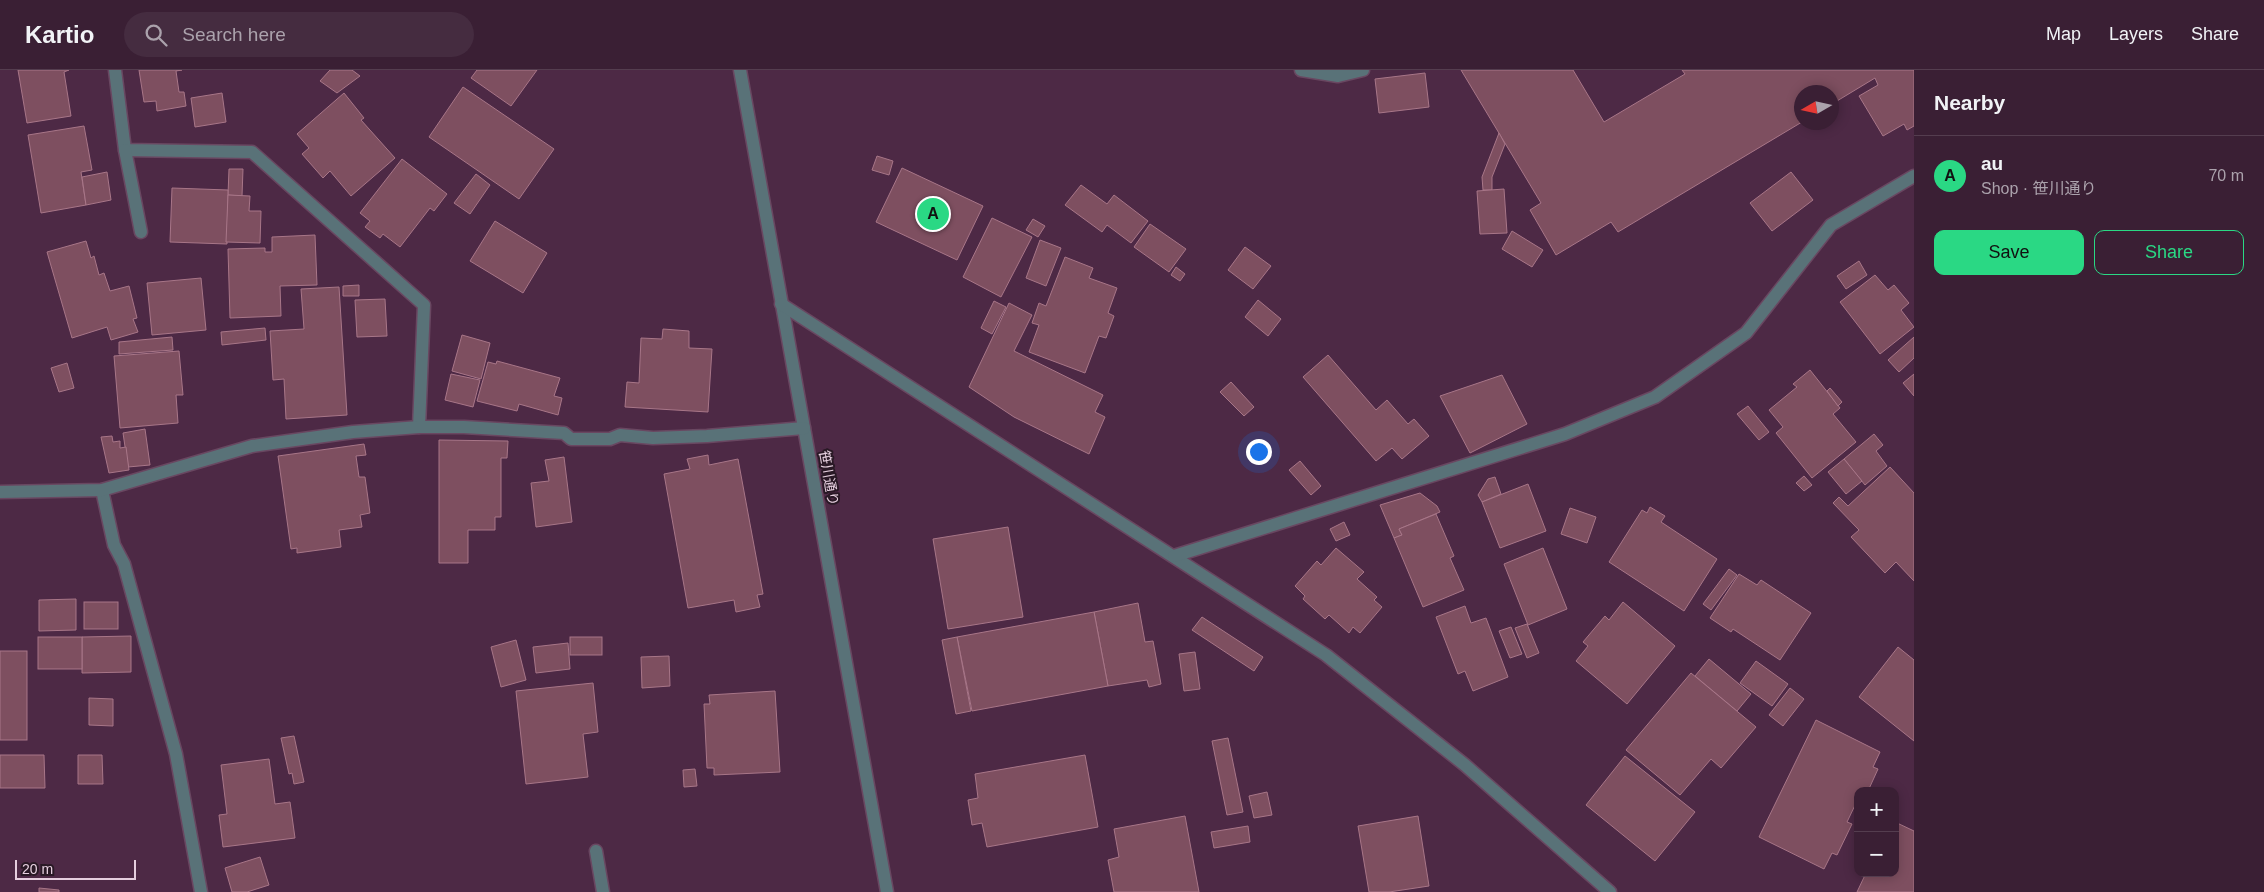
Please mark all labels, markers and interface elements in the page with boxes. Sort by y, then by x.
search box [124,12,474,57]
text: Kartio [25,21,94,48]
icon: search [142,21,170,49]
text: Search here [182,24,286,45]
text: Map [2046,24,2081,44]
text: Layers [2109,24,2163,44]
text: Share [2191,24,2239,44]
north arrow [1794,85,1839,130]
text: Nearby [1934,91,2005,114]
text: au [1981,153,2003,174]
text: A [1944,167,1956,184]
text: 70 m [2208,167,2244,184]
text: Shop · 笹川通り [1981,180,2097,197]
pin: A [917,195,949,233]
button: Save [1934,230,2084,275]
button: Share [2094,230,2244,275]
your location [1246,439,1272,465]
street label: 笹川通り [816,449,842,507]
map controls [1854,787,1899,877]
button: + [1854,787,1899,832]
button: − [1854,832,1899,877]
scale bar [15,857,136,880]
text: 20 m [22,861,53,877]

